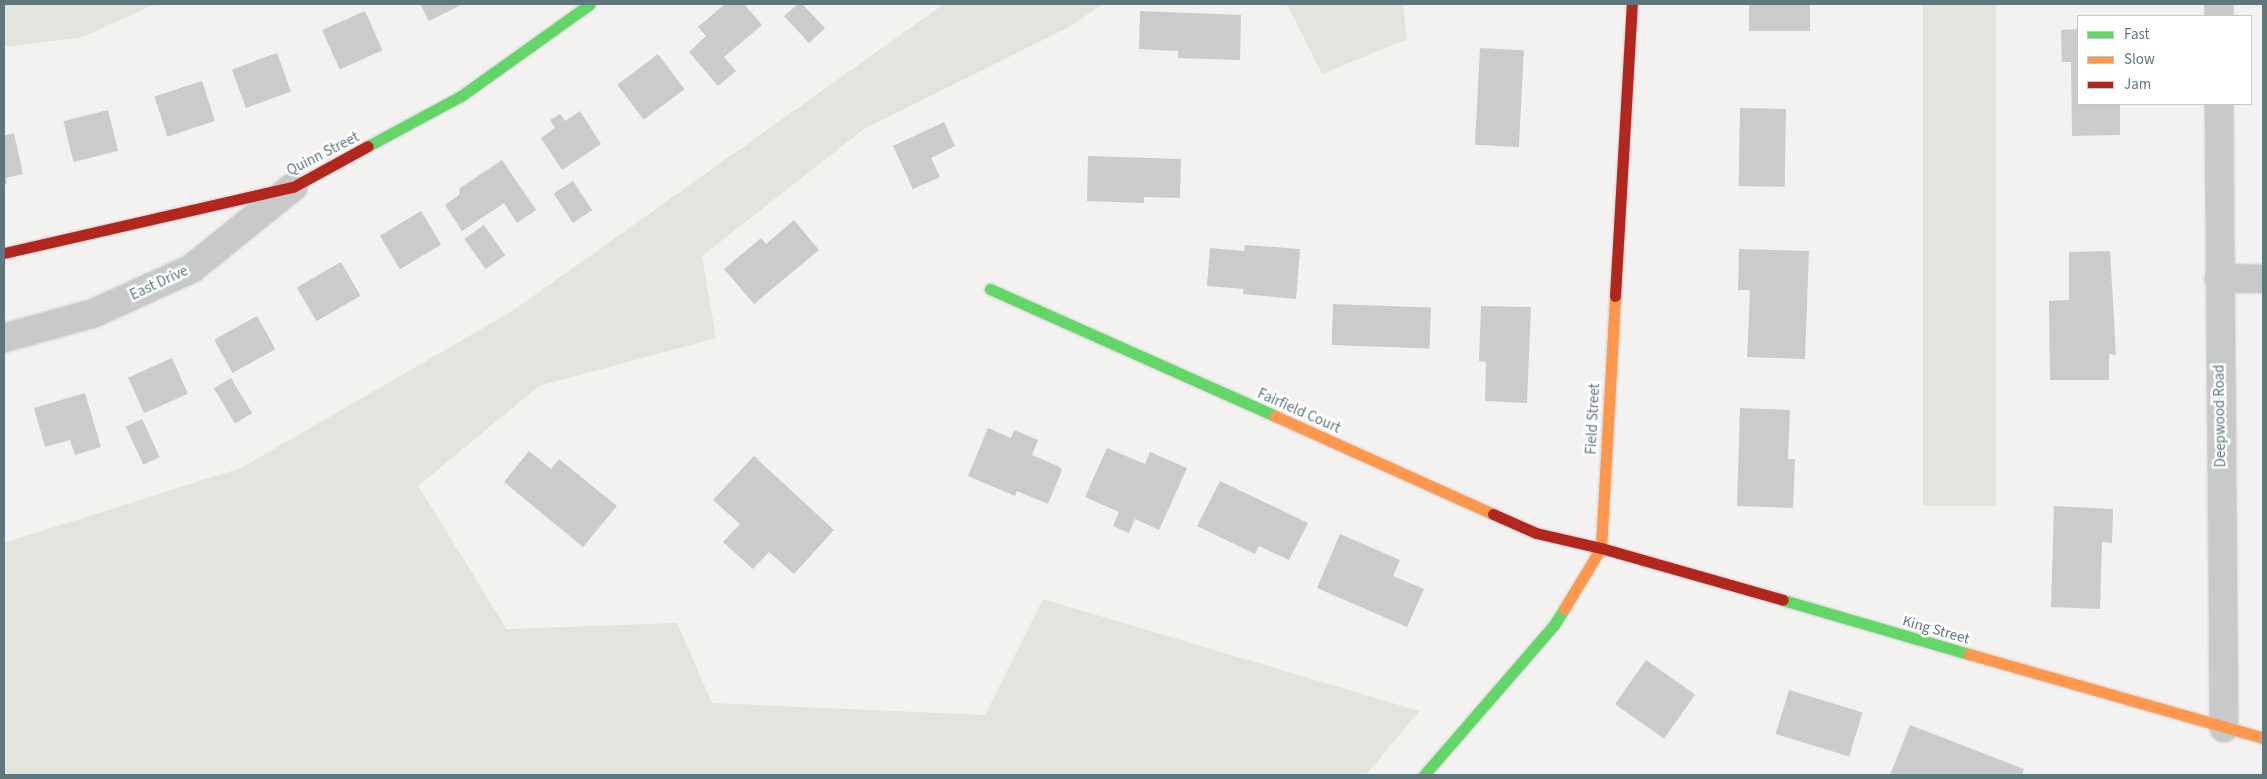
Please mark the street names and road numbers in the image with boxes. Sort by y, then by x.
street label: Quinn Street [284,128,362,180]
street label: East Drive [127,262,191,304]
street label: Deepwood Road [2210,364,2230,468]
street label: Field Street [1582,383,1604,455]
street label: Fairfield Court [1255,385,1343,437]
street label: King Street [1900,612,1972,648]

